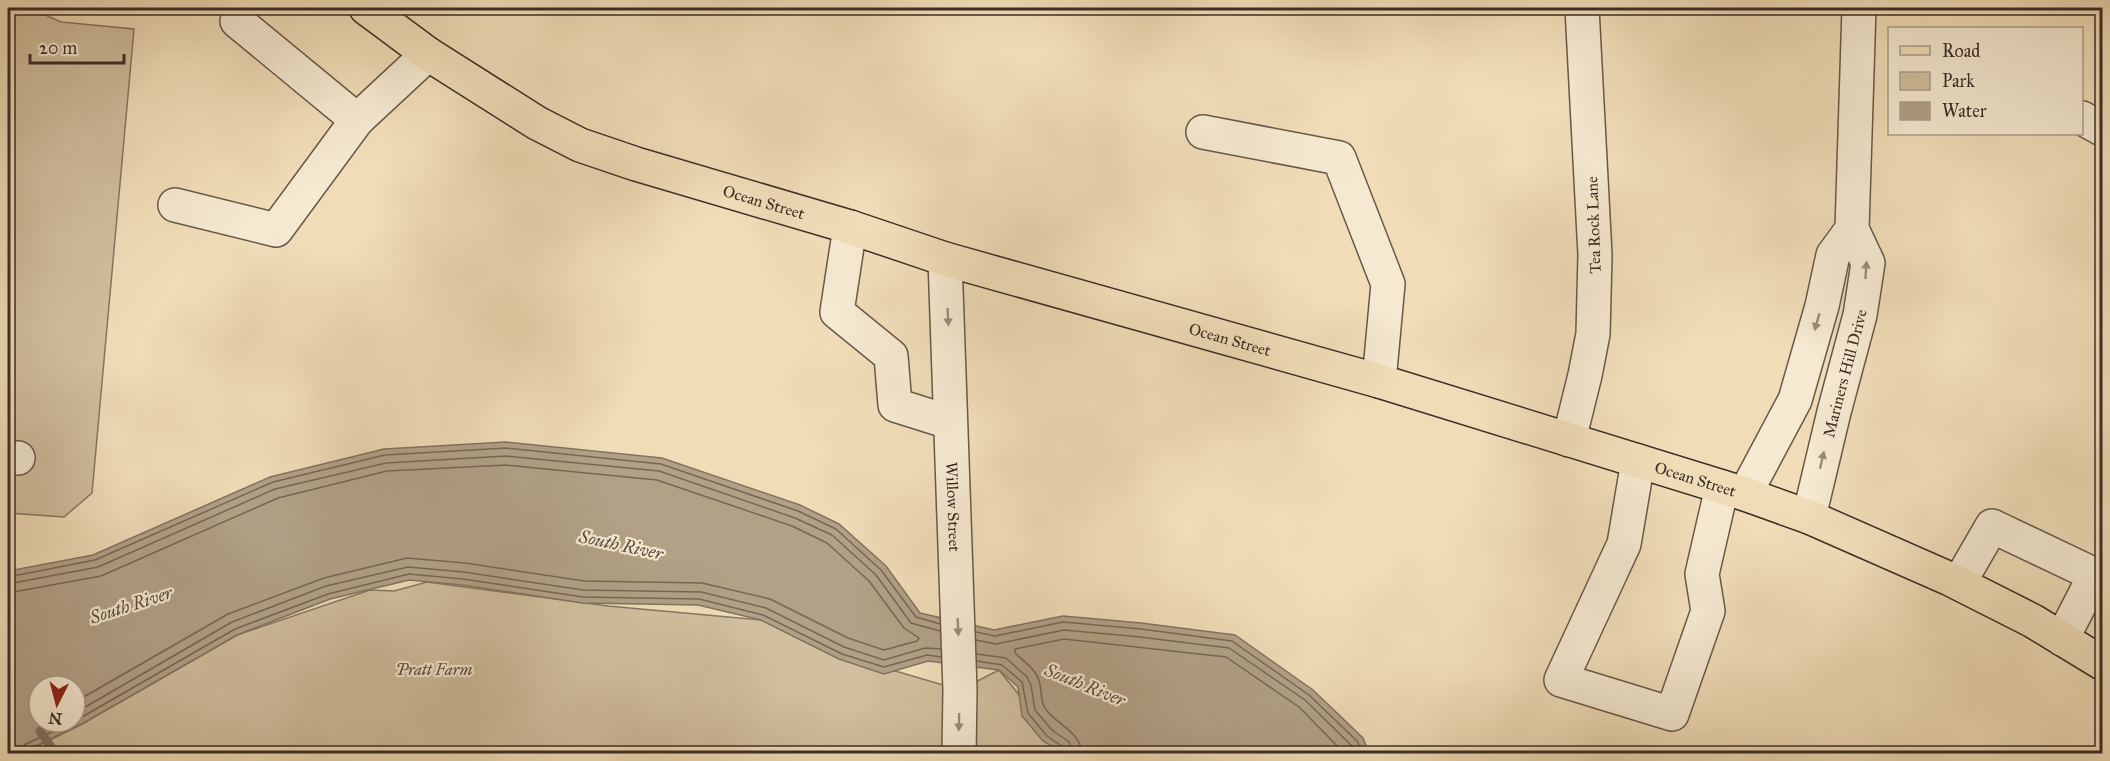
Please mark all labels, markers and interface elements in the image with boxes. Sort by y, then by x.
scale bar [30,27,124,65]
legend [1888,27,2083,135]
text: 20 m [39,37,77,59]
text: Road [1942,40,1980,62]
text: Park [1942,70,1975,92]
text: Water [1942,100,1987,122]
street label: Tea Rock Lane [1582,176,1605,274]
street label: Ocean Street [721,181,807,223]
one-way arrow [1861,261,1870,280]
one-way arrow [943,308,952,327]
street label: Mariners Hill Drive [1819,308,1871,439]
one-way arrow [1812,313,1821,331]
street label: Ocean Street [1187,319,1273,360]
one-way arrow [1818,451,1828,469]
street label: Ocean Street [1652,458,1739,501]
street label: Willow Street [942,462,964,553]
water label: South River [576,525,666,565]
water label: South River [86,581,176,629]
one-way arrow [953,618,962,637]
water label: South River [1040,658,1130,712]
park label: Pratt Farm [396,660,472,679]
north arrow [27,674,87,734]
text: N [47,708,63,729]
one-way arrow [955,712,964,731]

